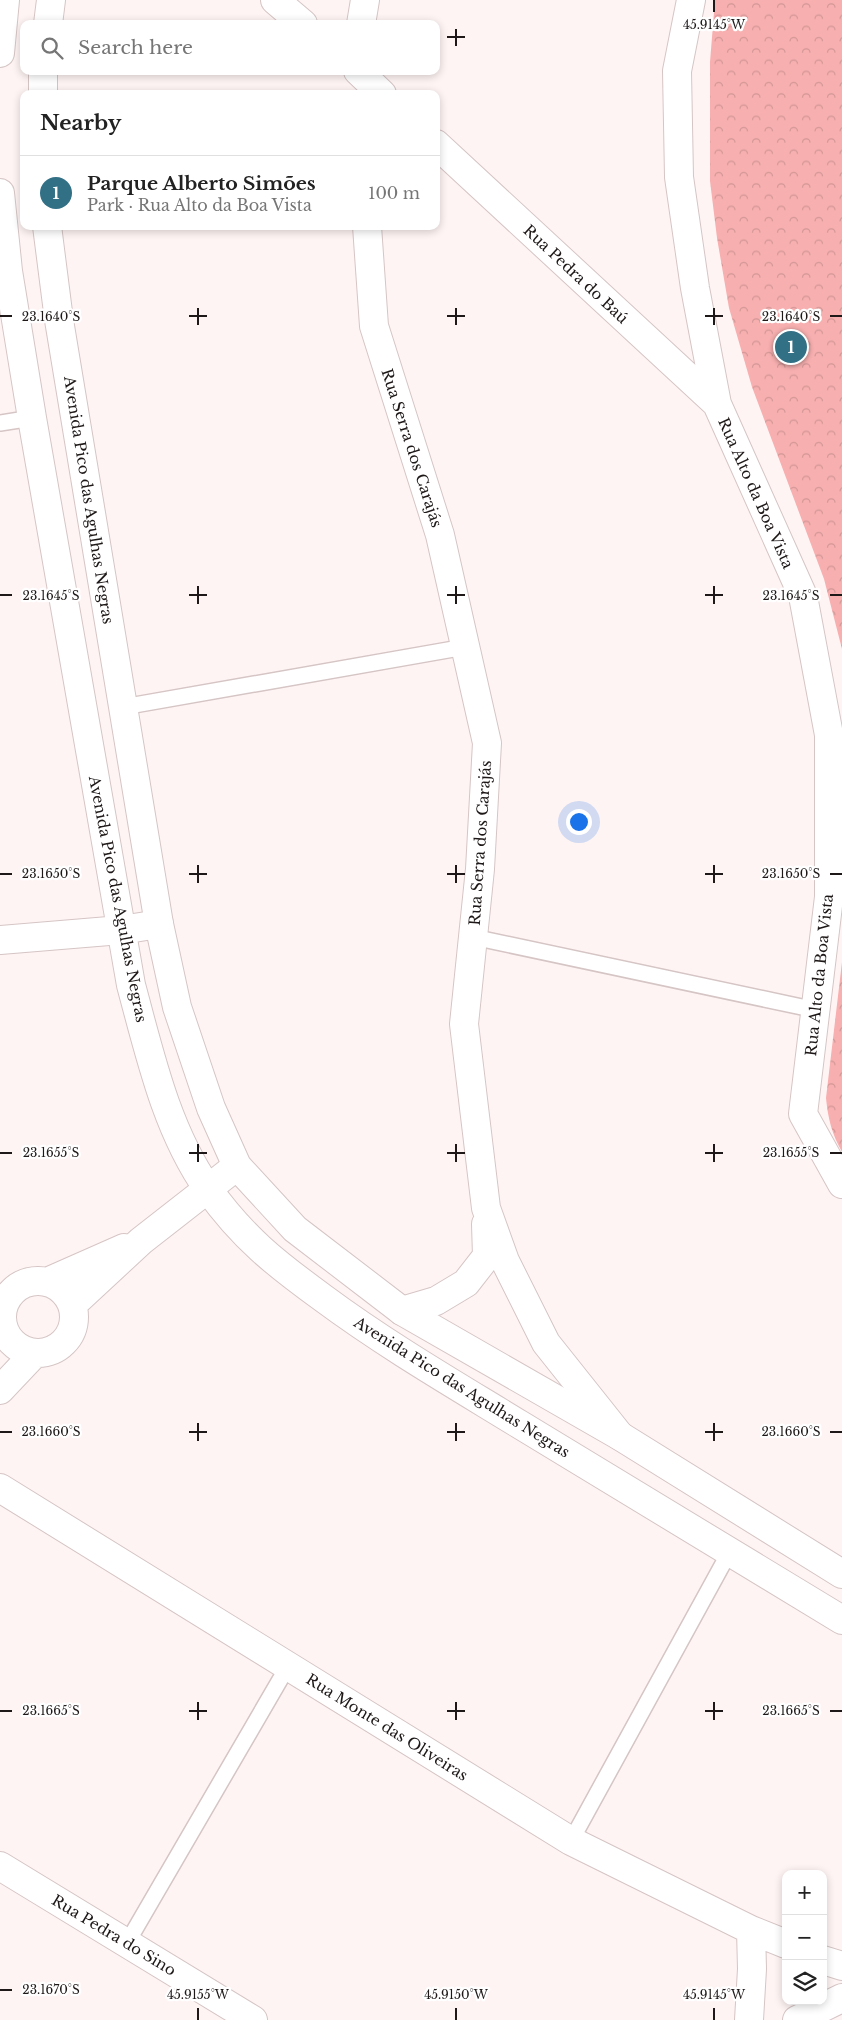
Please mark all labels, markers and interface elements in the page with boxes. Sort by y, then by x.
text: 45.9145°W [683,17,746,32]
search box [20,20,440,75]
icon: search [38,34,66,62]
text: Search here [78,36,193,59]
text: Nearby [40,110,121,136]
text: Parque Alberto Simões [87,172,316,195]
text: 1 [53,183,59,203]
text: 100 m [368,183,420,203]
text: Park · Rua Alto da Boa Vista [87,195,312,215]
street label: Rua Pedra do Baú [520,220,632,328]
text: 23.1640°S [22,309,81,324]
text: 23.1640°S [762,309,821,324]
pin: 1 [775,328,807,366]
street label: Rua Serra dos Carajás [377,366,447,530]
street label: Avenida Pico das Agulhas Negras [60,374,118,626]
street label: Rua Alto da Boa Vista [714,415,798,572]
text: 23.1645°S [23,588,80,603]
text: 23.1645°S [763,588,820,603]
street label: Rua Serra dos Carajás [465,759,495,926]
street label: Avenida Pico das Agulhas Negras [85,773,151,1024]
your location [566,809,592,835]
text: 23.1650°S [22,866,80,881]
text: 23.1650°S [762,866,820,881]
street label: Rua Alto da Boa Vista [801,892,837,1057]
text: 23.1655°S [23,1145,80,1160]
text: 23.1655°S [763,1145,820,1160]
street label: Avenida Pico das Agulhas Negras [350,1312,574,1462]
text: 23.1660°S [21,1424,81,1439]
text: 23.1660°S [761,1424,821,1439]
street label: Rua Monte das Oliveiras [303,1669,472,1785]
text: 23.1665°S [22,1703,80,1718]
text: 23.1665°S [762,1703,820,1718]
map controls [782,1870,827,2005]
button: + [782,1870,827,1915]
street label: Rua Pedra do Sino [48,1890,180,1980]
button: − [782,1915,827,1960]
button: layers [782,1960,827,2005]
text: 23.1670°S [22,1982,80,1997]
text: 45.9155°W [167,1987,230,2002]
text: 45.9150°W [424,1987,489,2002]
text: 45.9145°W [683,1987,746,2002]

